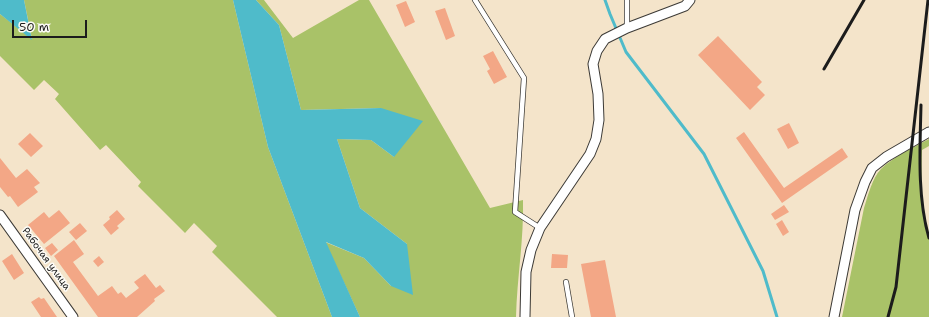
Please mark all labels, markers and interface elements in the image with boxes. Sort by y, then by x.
scale bar [14,12,89,38]
text: 50 m [19,19,49,35]
street label: Рабочая улица [19,225,73,293]

